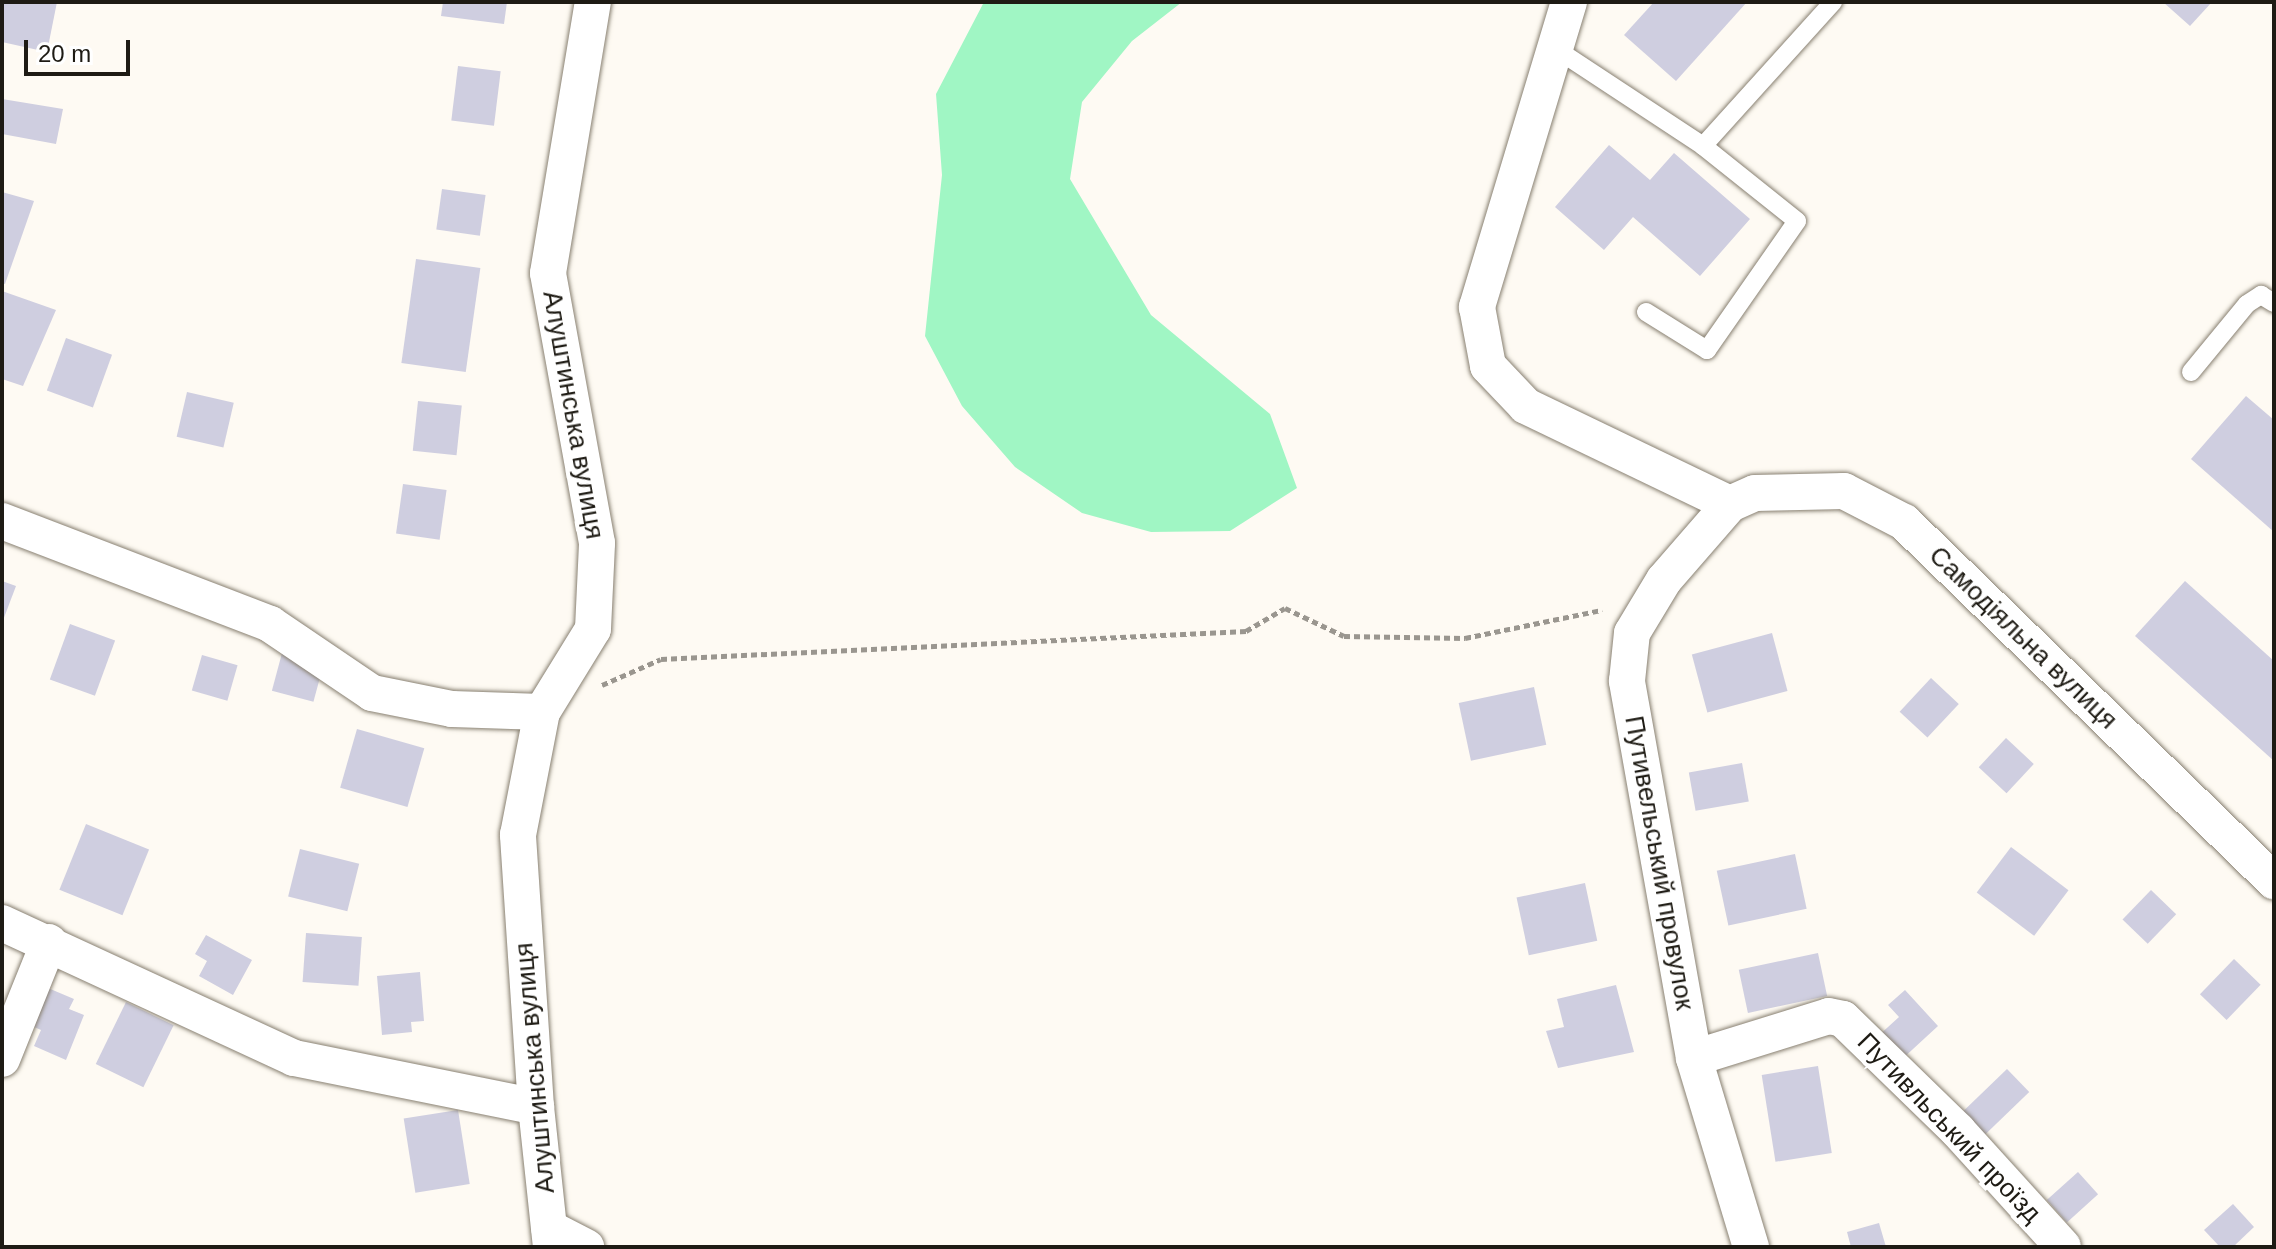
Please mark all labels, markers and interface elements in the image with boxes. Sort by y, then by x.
scale bar [28,24,134,74]
text: 20 m [38,40,91,67]
street label: Алуштинська вулиця [536,288,610,542]
street label: Самодіяльна вулиця [1922,540,2124,736]
street label: Путивельський провулок [1618,713,1700,1013]
street label: Алуштинська вулиця [508,941,562,1195]
street label: Путивльський проїзд [1851,1027,2047,1229]

